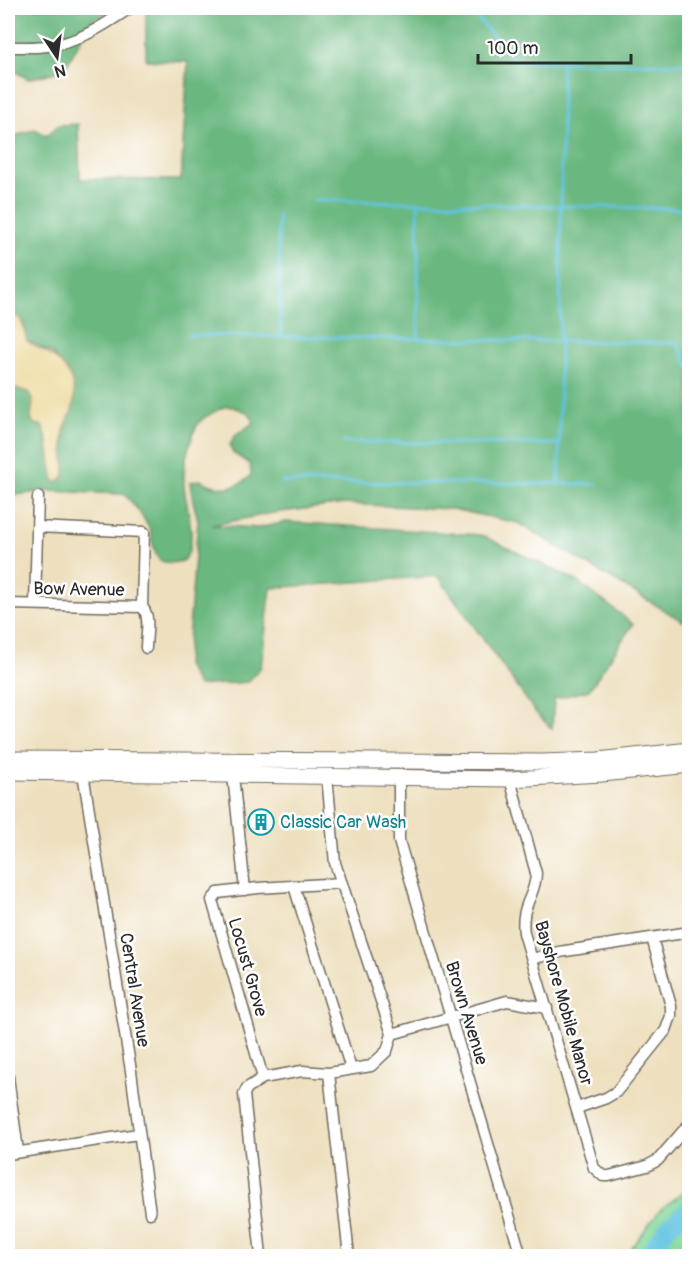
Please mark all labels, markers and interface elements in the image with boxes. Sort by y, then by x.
north arrow [27,27,87,87]
scale bar [478,27,631,65]
text: 100 m [487,37,539,60]
text: N [52,60,68,82]
street label: Bow Avenue [33,577,125,602]
building icon: Classic Car Wash [246,807,276,837]
place label: Classic Car Wash [280,811,406,834]
street label: Locust Grove [222,915,273,1019]
street label: Bayshore Mobile Manor [529,918,598,1089]
street label: Central Avenue [114,931,155,1049]
street label: Brown Avenue [440,958,493,1068]

